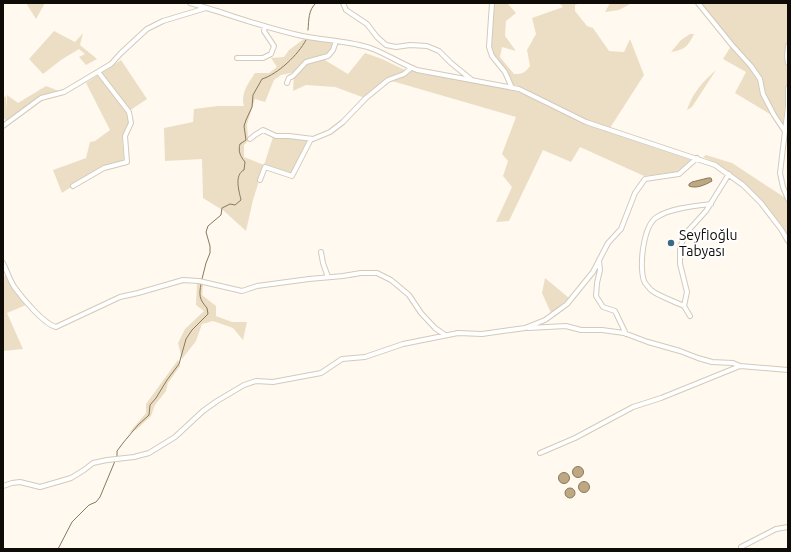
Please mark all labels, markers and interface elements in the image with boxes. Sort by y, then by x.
place label: Seyfioğlu Tabyası [679,227,737,259]
marker: Seyfioğlu Tabyası [666,238,676,248]

